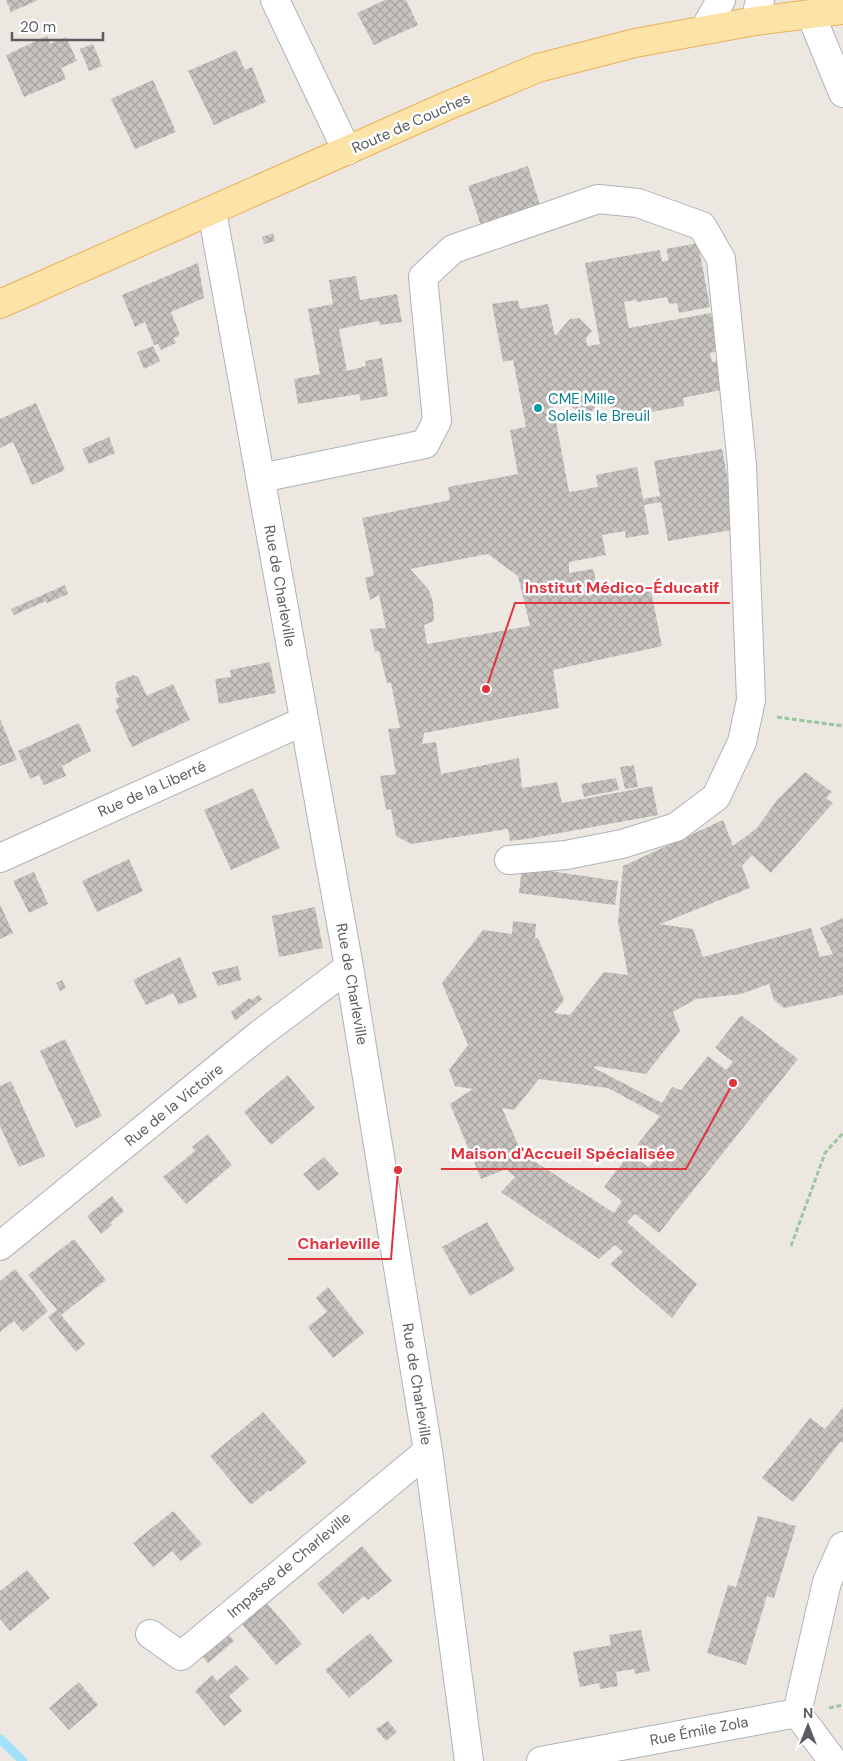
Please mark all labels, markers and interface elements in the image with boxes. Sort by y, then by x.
scale bar [12,10,104,42]
text: 20 m [20,17,56,37]
street label: Route de Couches [349,88,473,158]
place label: CME Mille Soleils le Breuil [548,389,650,426]
marker: CME Mille Soleils le Breuil [532,402,544,414]
street label: Rue de Charleville [259,524,301,648]
callout: Institut Médico-Éducatif [515,572,730,603]
text: Institut Médico-Éducatif [525,577,719,598]
street label: Rue de la Liberté [95,756,209,822]
street label: Rue de Charleville [331,922,373,1046]
street label: Rue de la Victoire [121,1059,227,1151]
callout: Maison d'Accueil Spécialisée [441,1138,686,1169]
text: Maison d'Accueil Spécialisée [451,1143,675,1164]
callout: Charleville [288,1228,391,1259]
text: Charleville [298,1233,380,1254]
street label: Rue de Charleville [397,1322,437,1446]
street label: Impasse de Charleville [223,1507,355,1623]
north arrow [783,1701,833,1751]
text: N [803,1704,813,1722]
street label: Rue Émile Zola [648,1712,750,1750]

